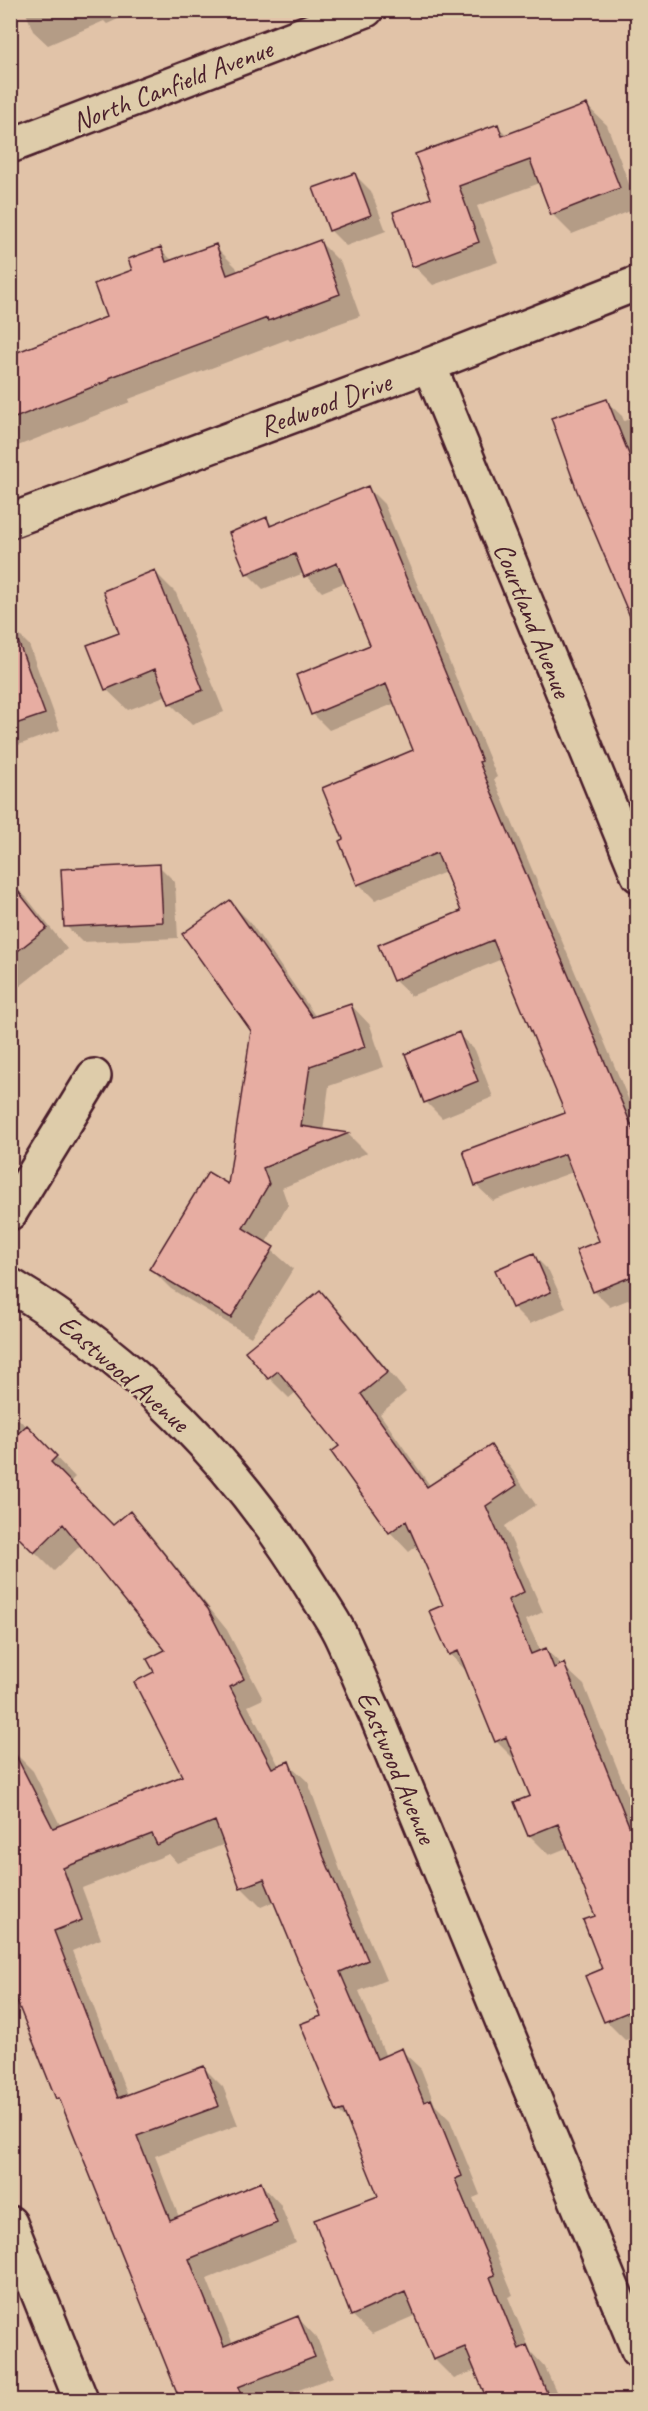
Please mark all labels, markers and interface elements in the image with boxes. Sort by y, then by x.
street label: North Canfield Avenue [67,30,279,139]
street label: Redwood Drive [255,363,397,444]
street label: Courtland Avenue [486,537,581,704]
street label: Eastwood Avenue [51,1307,198,1441]
street label: Eastwood Avenue [349,1685,446,1850]

